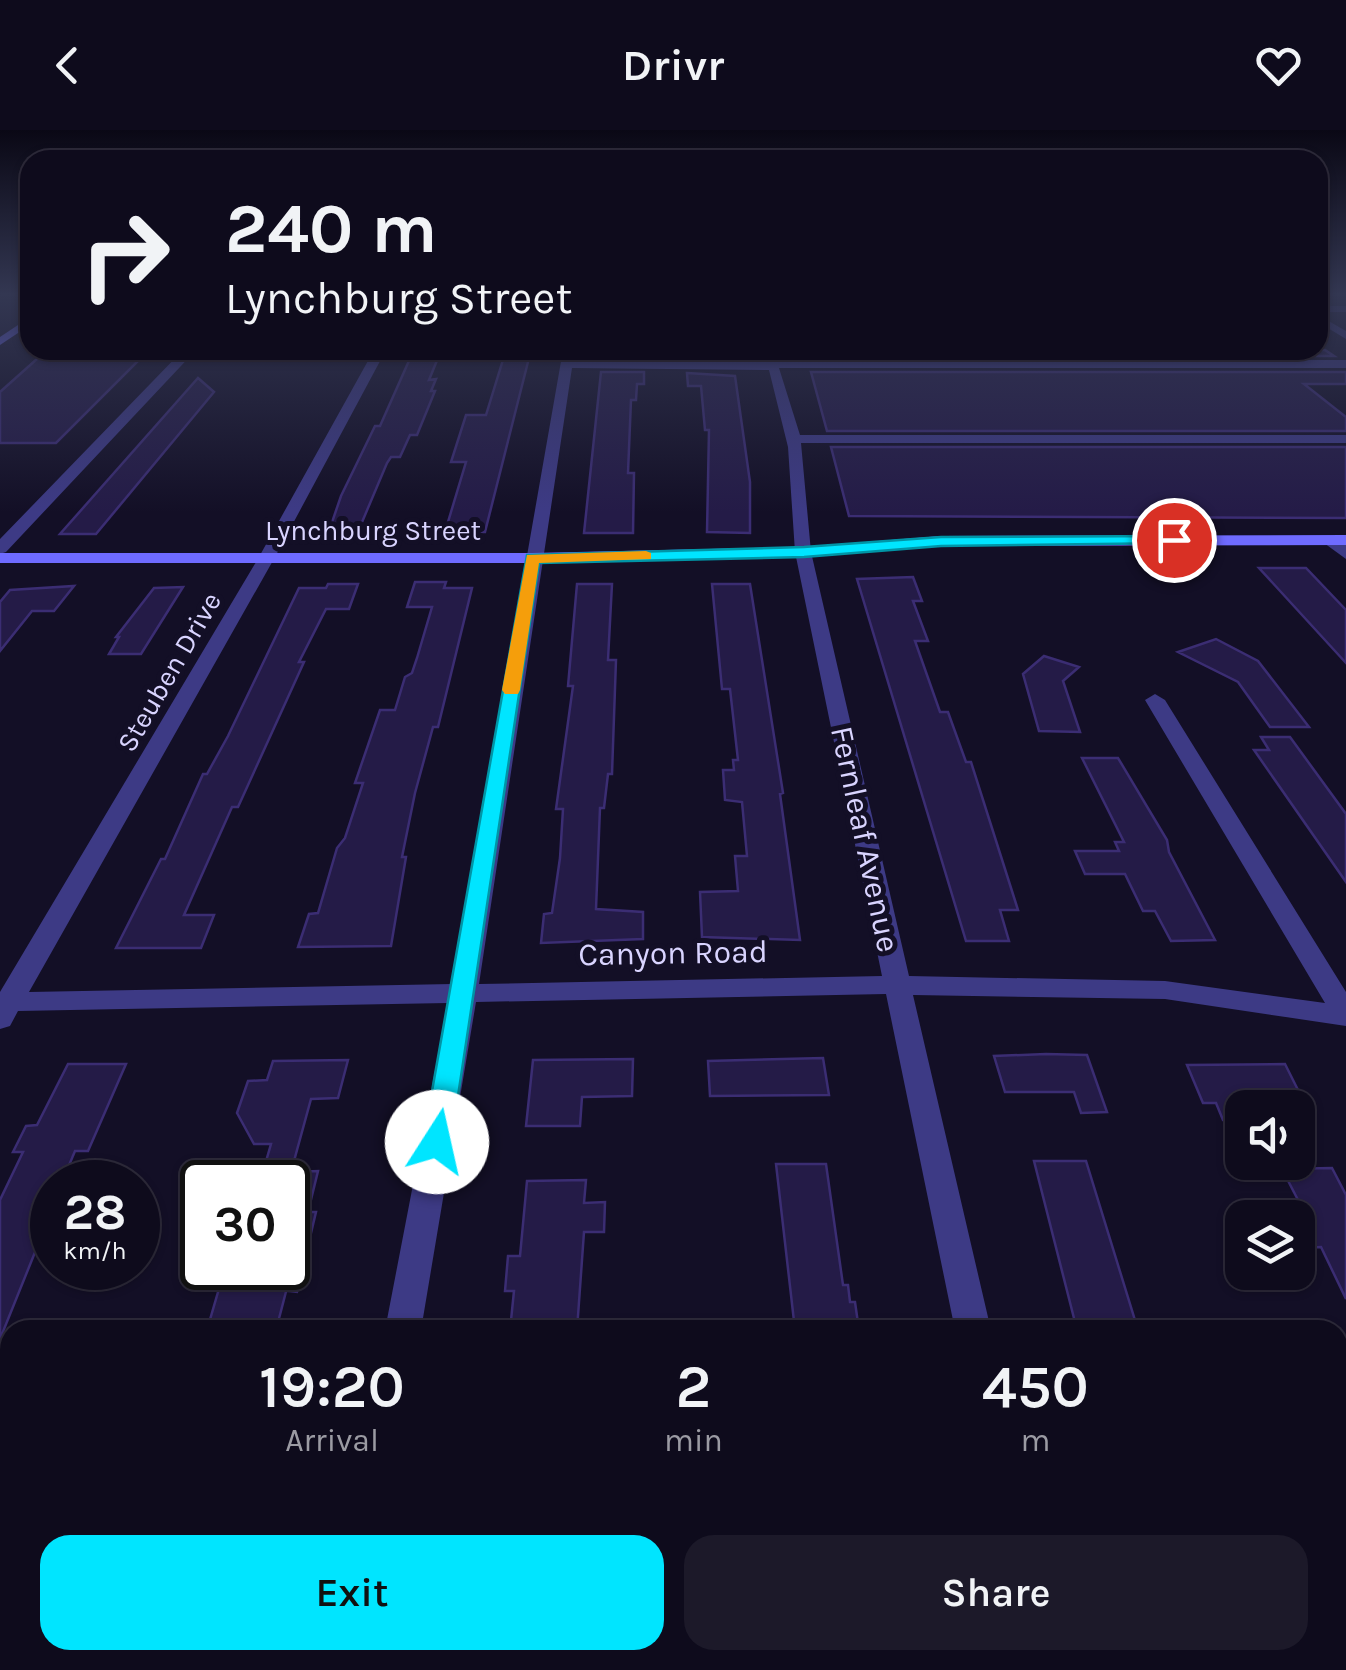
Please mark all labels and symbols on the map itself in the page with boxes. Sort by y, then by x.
pin [1132,498,1217,583]
street label: Lynchburg Street [265,514,481,547]
street label: Steuben Drive [110,586,228,758]
street label: Fernleaf Avenue [823,723,907,955]
street label: Canyon Road [578,933,768,973]
position arrow [385,1090,489,1194]
speed limit sign: 30 [180,1160,310,1290]

